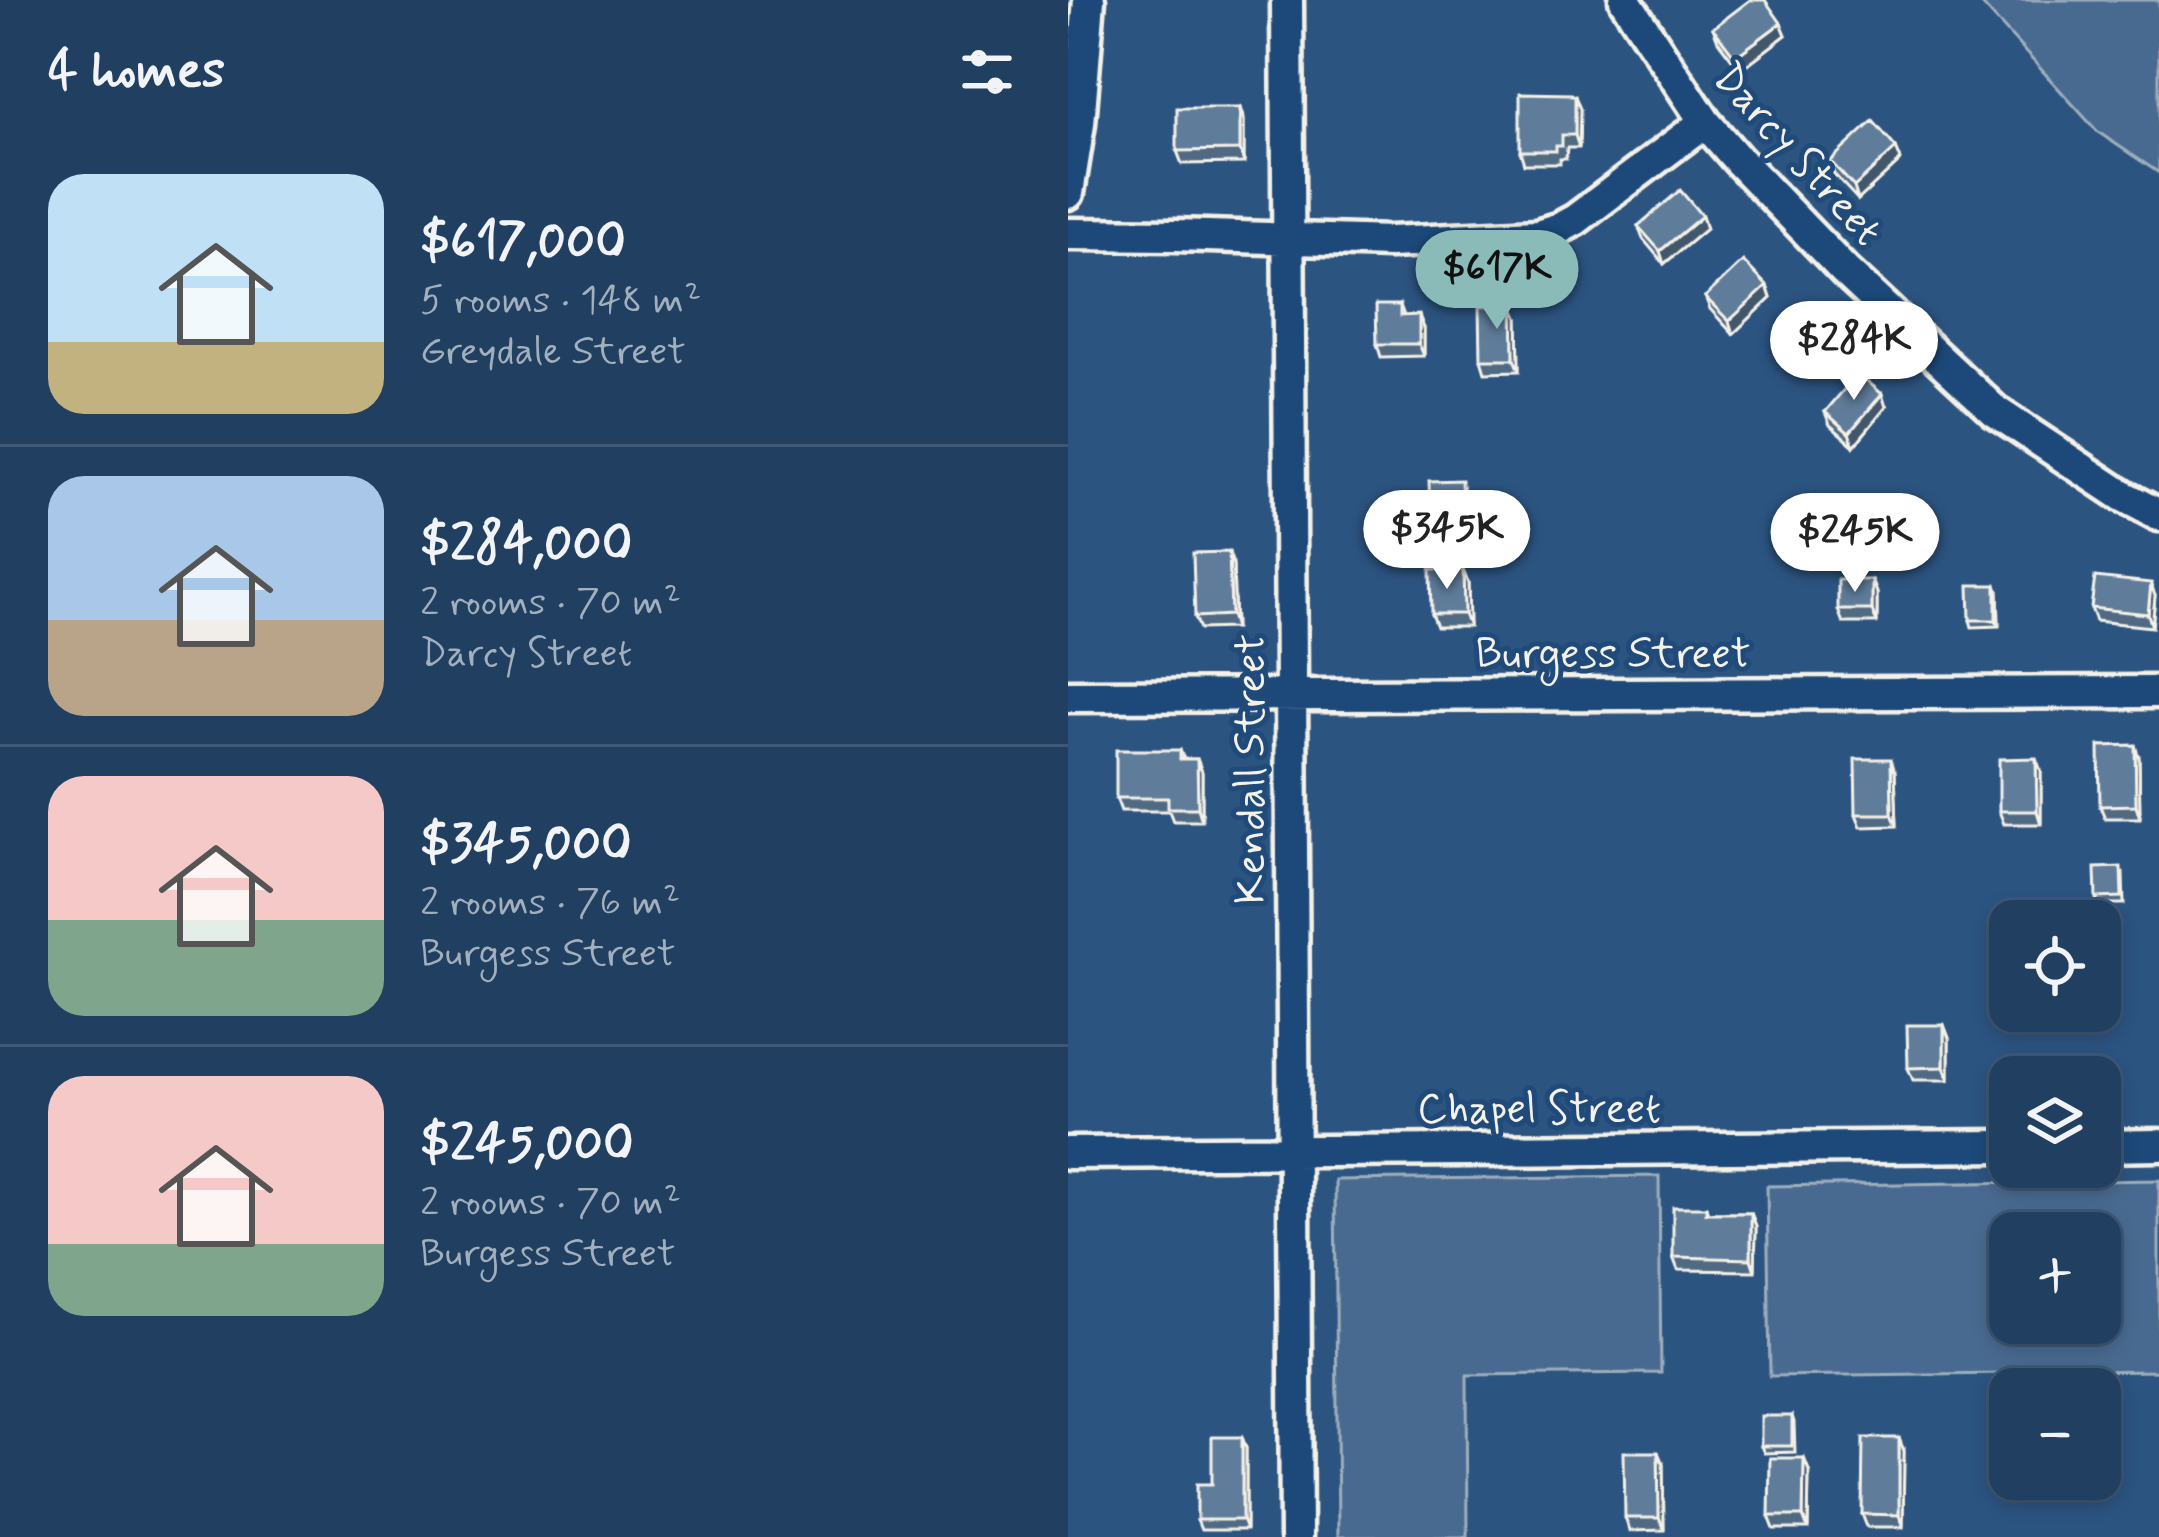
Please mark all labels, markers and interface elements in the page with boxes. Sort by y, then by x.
text: 4 homes [48,39,225,105]
icon: filters [954,39,1020,105]
street label: Darcy Street [1699,52,1893,259]
text: $617,000 [420,210,626,276]
icon: home [144,222,288,366]
pin: $617K [1413,230,1581,332]
text: $617K [1443,243,1551,294]
text: 5 rooms · 148 m² [420,276,701,327]
pin: $284K [1770,301,1938,403]
text: $284K [1797,314,1911,365]
text: Greydale Street [420,327,686,378]
pin: $345K [1363,490,1531,592]
pin: $245K [1771,493,1939,595]
text: $345K [1390,503,1504,554]
text: $245K [1798,506,1912,557]
text: $284,000 [420,512,632,578]
icon: home [144,524,288,668]
text: 2 rooms · 70 m² [420,578,681,629]
street label: Burgess Street [1476,628,1750,686]
text: Darcy Street [420,629,632,680]
street label: Kendall Street [1225,634,1280,904]
text: $345,000 [420,812,632,878]
icon: home [144,824,288,968]
text: 2 rooms · 76 m² [420,878,680,929]
map controls [1989,900,2121,1500]
button: locate [1989,900,2121,1032]
text: Burgess Street [420,929,675,980]
button: layers [1989,1056,2121,1188]
street label: Chapel Street [1417,1083,1661,1138]
text: $245,000 [420,1112,634,1178]
icon: home [144,1124,288,1268]
text: 2 rooms · 70 m² [420,1178,681,1229]
button: + [1989,1212,2121,1344]
text: Burgess Street [420,1229,675,1280]
button: − [1989,1368,2121,1500]

